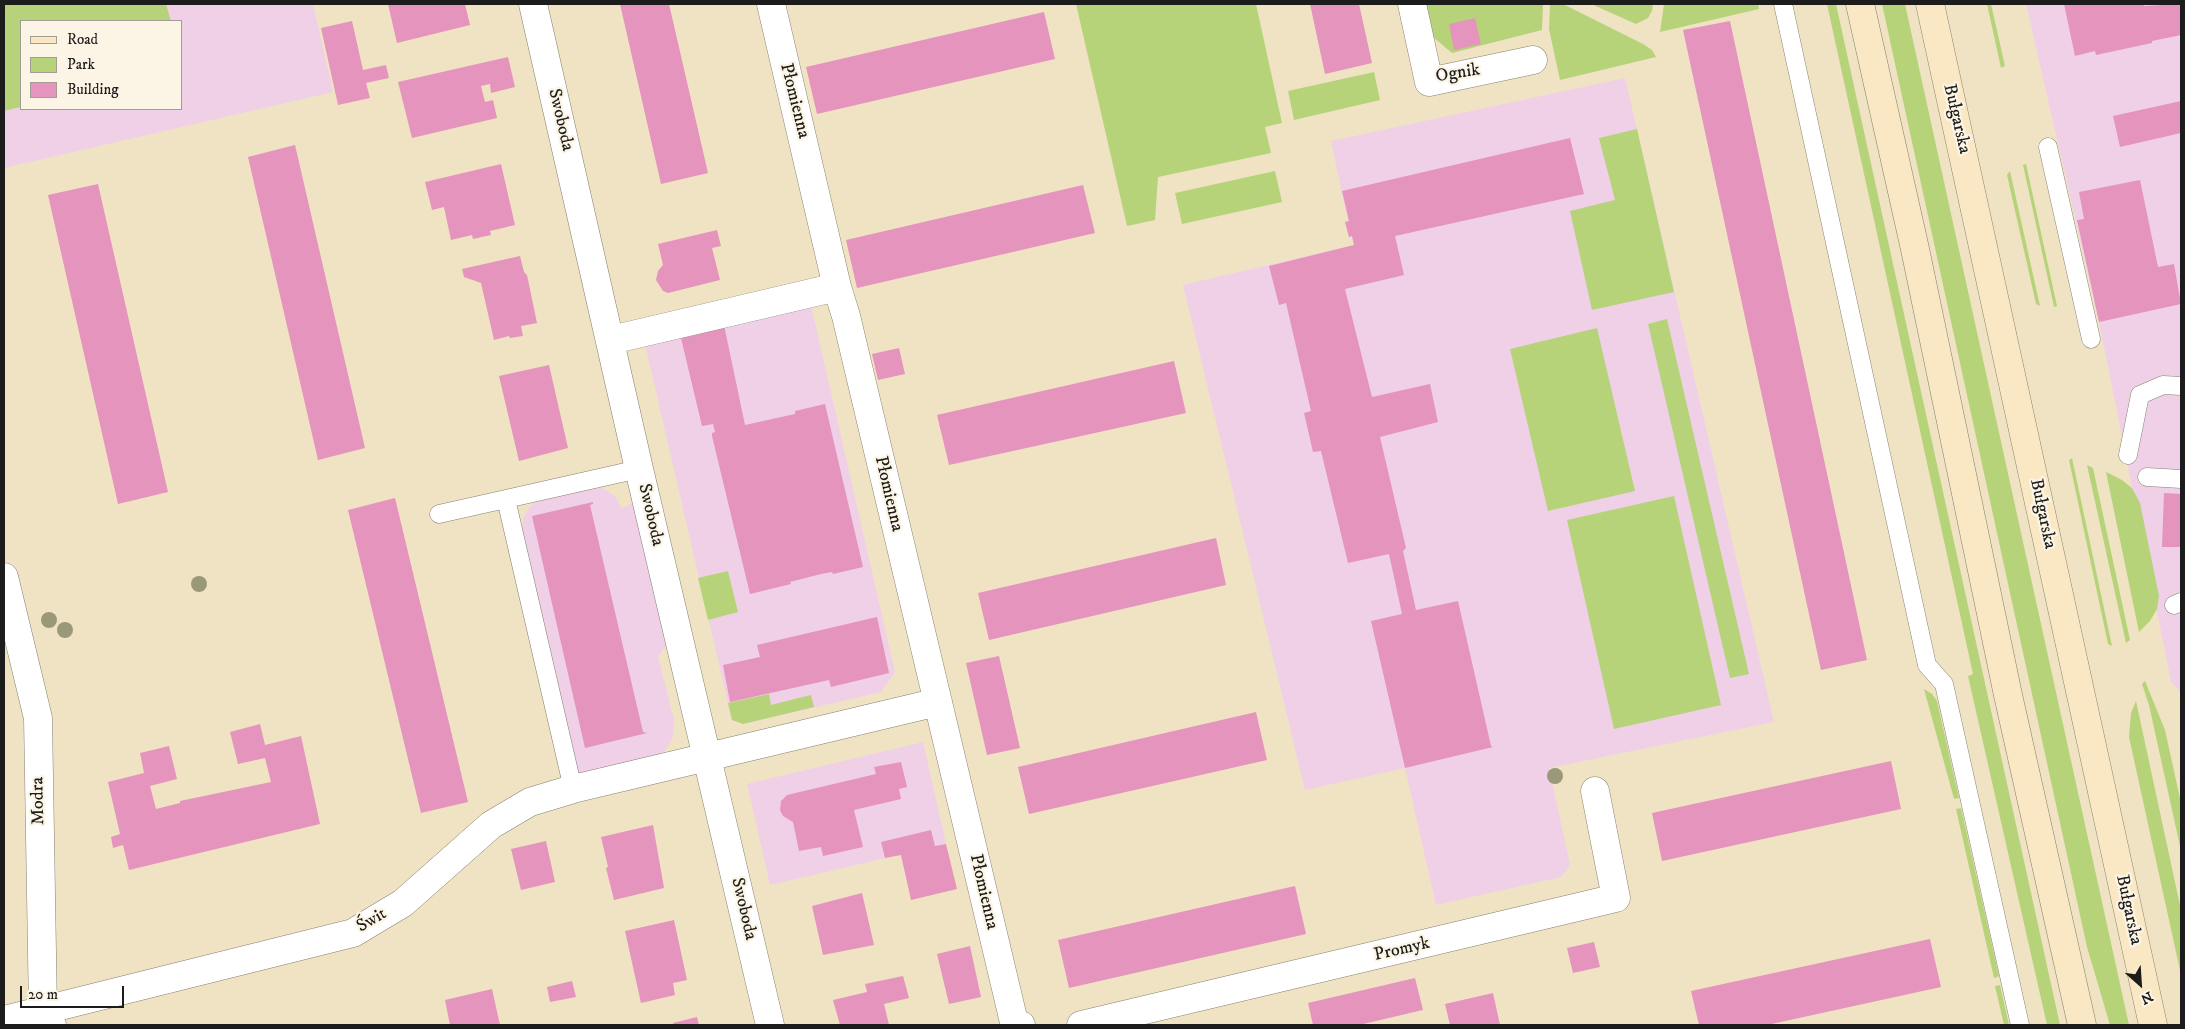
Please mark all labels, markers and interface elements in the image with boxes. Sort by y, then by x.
legend [20,20,182,110]
text: Road [67,30,98,49]
text: Park [67,55,95,74]
street label: Ognik [1434,60,1482,88]
street label: Płomienna [774,61,814,141]
text: Building [67,80,119,99]
street label: Bułgarska [1937,82,1975,156]
street label: Swoboda [542,87,578,153]
street label: Płomienna [869,454,907,534]
street label: Bułgarska [2024,477,2060,551]
street label: Swoboda [632,482,668,548]
street label: Modra [28,777,50,825]
street label: Płomienna [964,852,1002,932]
street label: Bułgarska [2110,873,2146,947]
street label: Swoboda [725,876,761,942]
street label: Świt [353,904,391,938]
street label: Promyk [1372,933,1432,967]
north arrow [2115,959,2165,1009]
scale bar [22,976,126,1008]
text: 20 m [28,985,58,1004]
text: N [2137,987,2156,1008]

